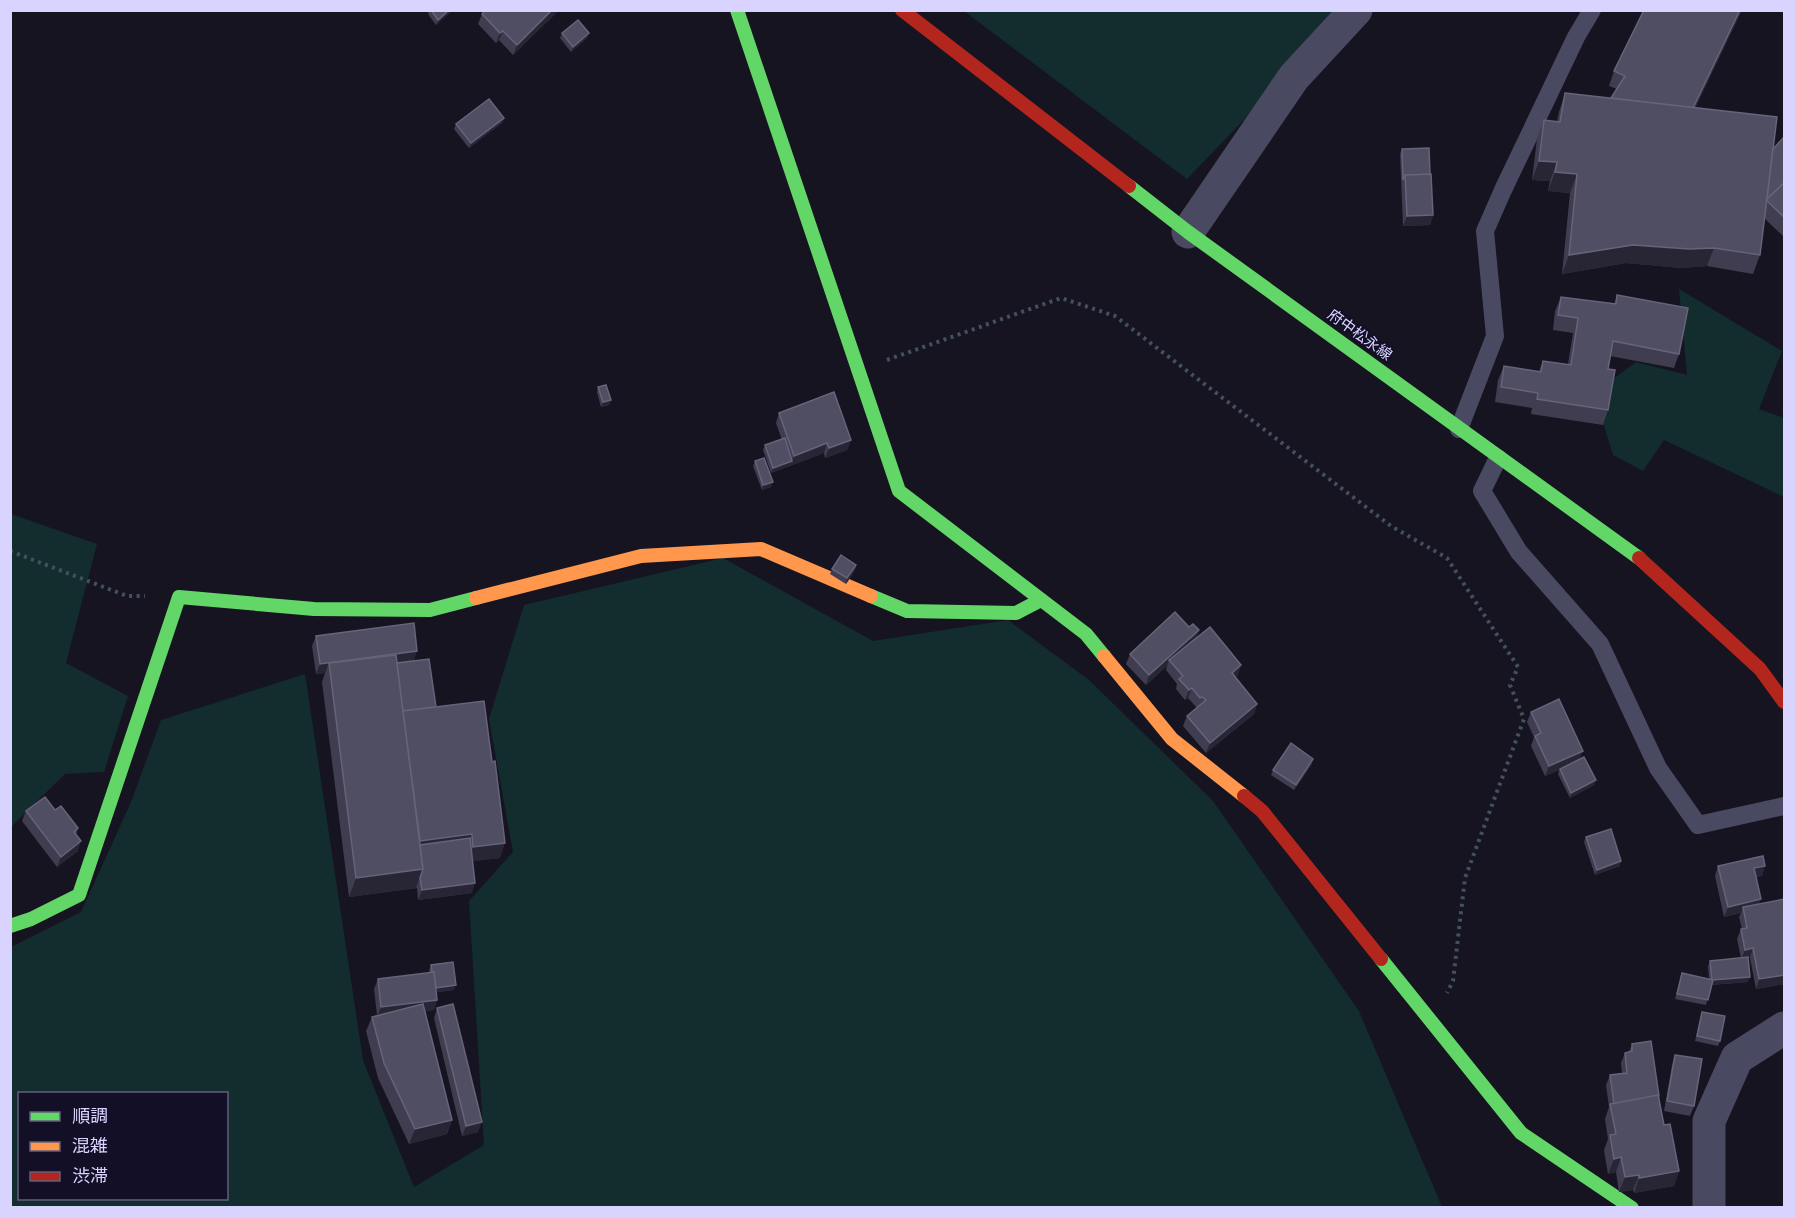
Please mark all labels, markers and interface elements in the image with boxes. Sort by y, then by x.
street label: 府中松永線 [1323,306,1395,366]
legend [18,1092,228,1200]
text: 順調 [72,1106,108,1129]
text: 混雑 [72,1136,108,1159]
text: 渋滞 [72,1166,108,1189]

